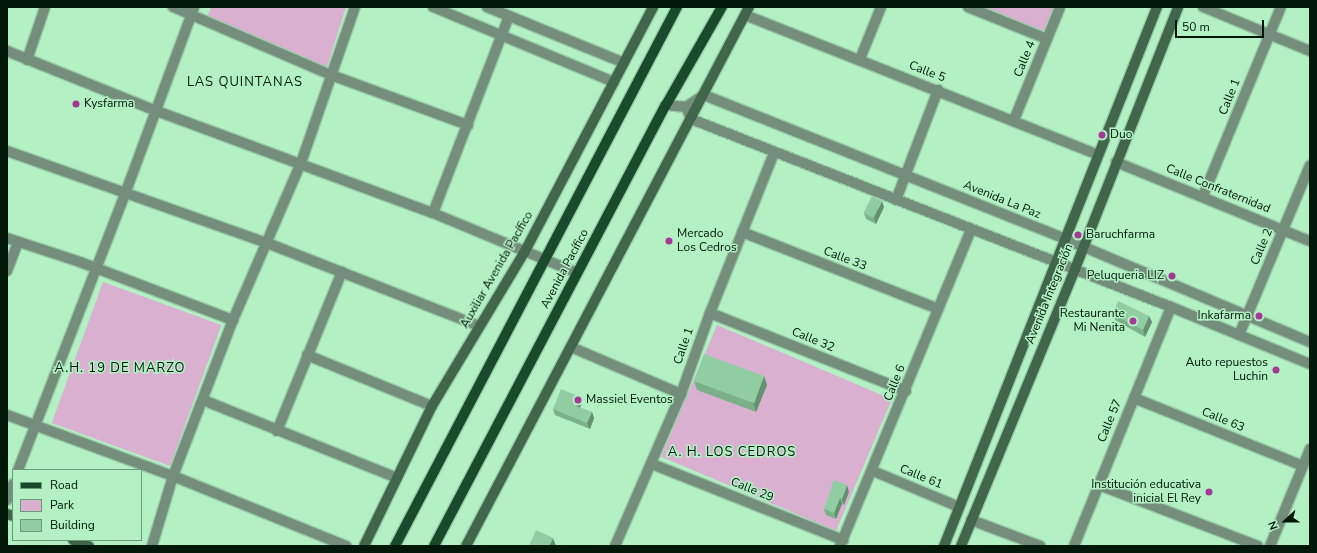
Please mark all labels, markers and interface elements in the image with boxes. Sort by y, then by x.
scale bar [1177,12,1266,38]
text: 50 m [1182,19,1210,35]
street label: Calle 4 [1011,39,1039,79]
street label: Calle 5 [907,58,947,86]
district label: LAS QUINTANAS [187,74,303,90]
street label: Calle 1 [1216,77,1244,117]
place label: Kysfarma [84,97,134,111]
marker: Kysfarma [71,99,81,109]
place label: Duo [1110,128,1132,142]
marker: Duo [1097,130,1107,140]
street label: Calle Confraternidad [1164,161,1272,217]
street label: Avenida La Paz [961,178,1043,222]
street label: Auxiliar Avenida Pacífico [458,209,536,331]
street label: Avenida Pacífico [538,227,592,311]
place label: Mercado Los Cedros [677,227,737,255]
street label: Calle 2 [1248,227,1276,267]
place label: Baruchfarma [1086,228,1155,242]
marker: Baruchfarma [1073,230,1083,240]
marker: Mercado Los Cedros [664,236,674,246]
street label: Avenida Integración [1023,242,1077,346]
street label: Calle 33 [821,244,869,274]
place label: Peluqueria LIZ [1087,269,1164,283]
marker: Peluqueria LIZ [1167,271,1177,281]
place label: Restaurante Mi Nenita [1060,307,1125,335]
place label: Inkafarma [1198,309,1251,323]
marker: Inkafarma [1254,311,1264,321]
marker: Restaurante Mi Nenita [1128,316,1138,326]
street label: Calle 32 [789,325,837,355]
street label: Calle 1 [671,326,697,366]
place label: Auto repuestos Luchin [1186,356,1268,384]
district label: A.H. 19 DE MARZO [54,360,186,376]
street label: Calle 6 [881,363,909,403]
marker: Auto repuestos Luchin [1271,365,1281,375]
place label: Massiel Eventos [586,393,673,407]
marker: Massiel Eventos [573,395,583,405]
street label: Calle 57 [1095,397,1125,445]
street label: Calle 63 [1199,405,1247,435]
district label: A. H. LOS CEDROS [668,444,796,460]
street label: Calle 61 [897,462,945,492]
legend [12,469,142,541]
street label: Calle 29 [728,475,776,505]
text: Road [50,477,78,493]
place label: Institución educativa inicial El Rey [1091,478,1201,506]
marker: Institución educativa inicial El Rey [1204,487,1214,497]
text: Park [50,497,74,513]
north arrow [1265,501,1305,541]
text: Building [50,517,95,533]
text: N [1265,519,1282,532]

